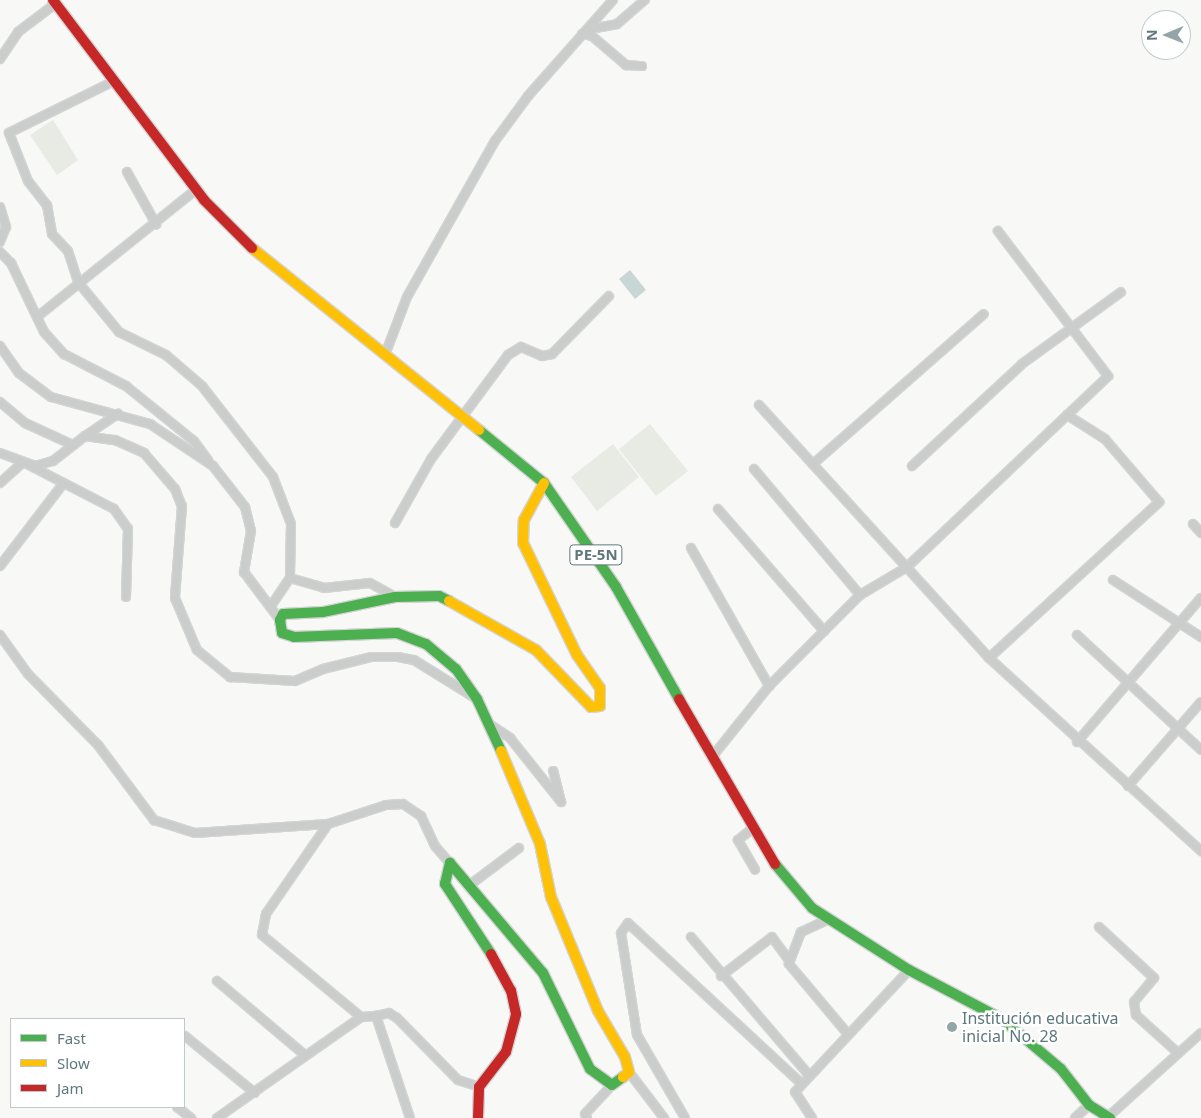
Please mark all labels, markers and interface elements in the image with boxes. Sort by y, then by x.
north arrow [1141,10,1191,60]
text: N [1142,29,1161,41]
road number: PE-5N [568,542,624,568]
place label: Institución educativa inicial No. 28 [962,1008,1118,1046]
legend [10,1018,185,1108]
marker: Institución educativa inicial No. 28 [946,1021,958,1033]
text: Fast [57,1028,86,1048]
text: Slow [57,1053,90,1073]
text: Jam [57,1078,84,1098]

